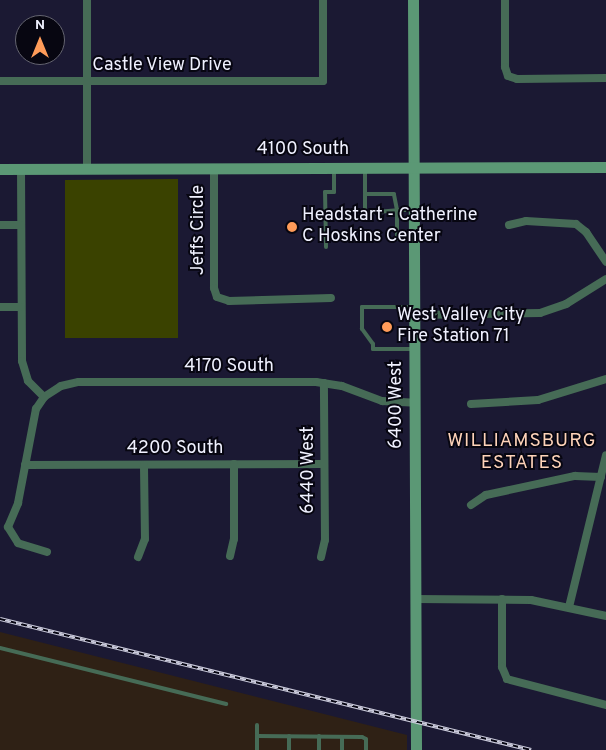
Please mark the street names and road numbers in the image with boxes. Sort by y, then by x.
street label: Castle View Drive [92,55,232,77]
street label: 4100 South [257,139,349,161]
street label: Jeffs Circle [188,185,210,275]
street label: 4170 South [184,356,274,378]
street label: 6400 West [386,361,408,449]
street label: 6440 West [298,426,320,514]
street label: 4200 South [127,438,223,460]

